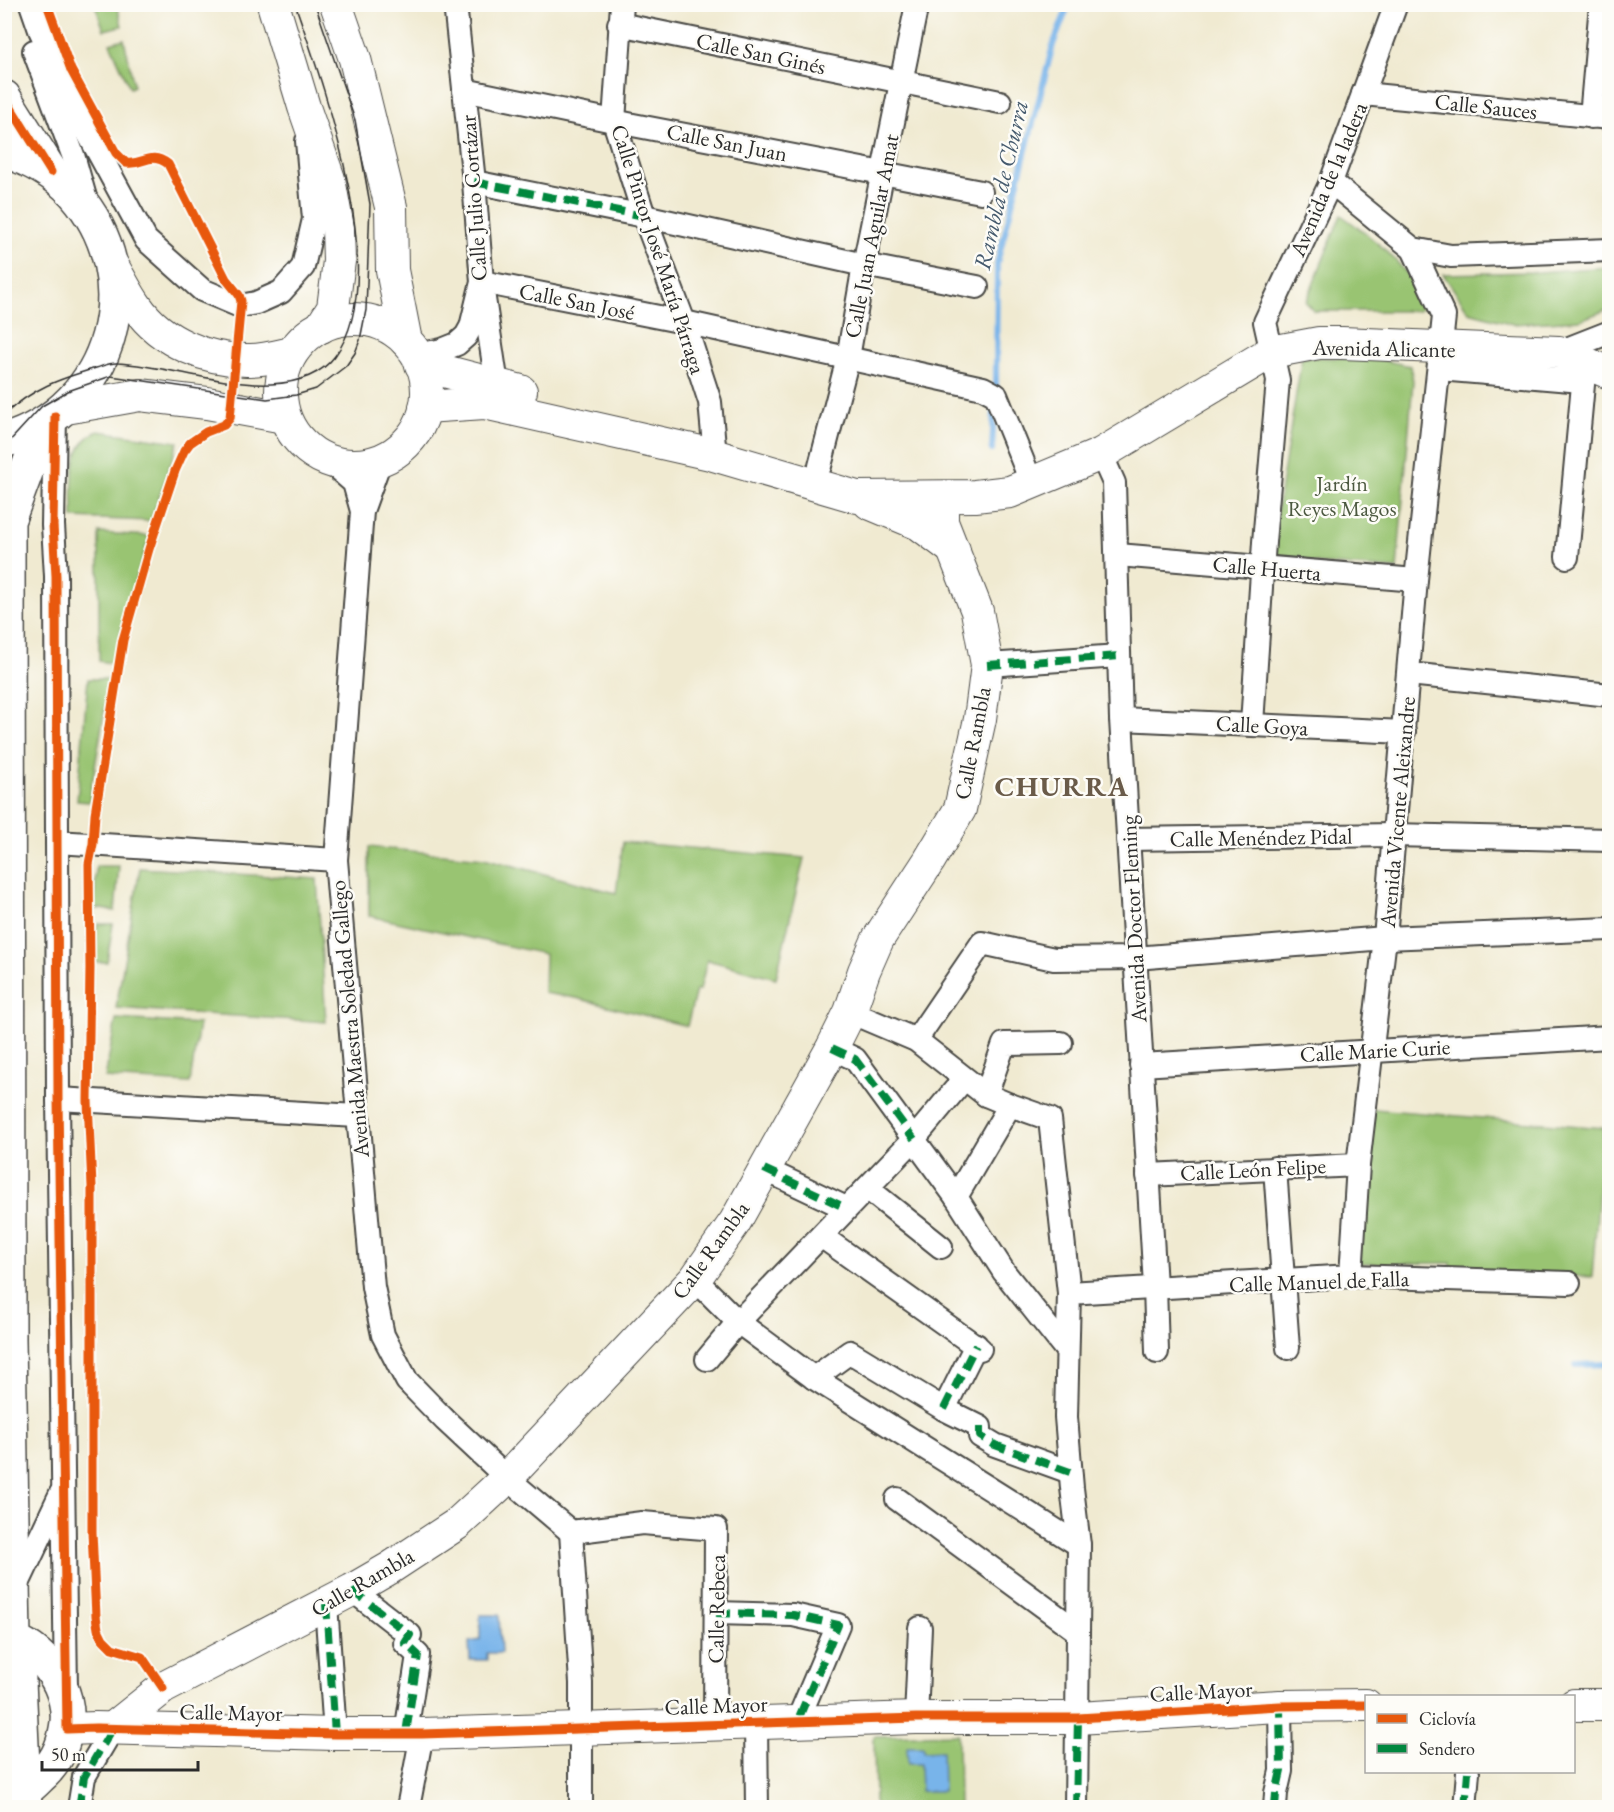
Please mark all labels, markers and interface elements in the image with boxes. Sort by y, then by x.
street label: Calle San Ginés [693,26,828,81]
street label: Calle Sauces [1433,87,1539,126]
water label: Rambla de Churra [966,97,1035,273]
street label: Avenida de la ladera [1282,97,1374,262]
street label: Calle Julio Cortázar [453,113,494,282]
street label: Calle San Juan [664,117,790,168]
street label: Calle Pintor José María Párraga [604,121,713,378]
street label: Calle Juan Aguilar Amat [837,131,906,341]
street label: Calle San José [517,276,638,327]
street label: Avenida Alicante [1311,333,1456,364]
park label: Jardín Reyes Magos [1287,469,1397,523]
street label: Calle Huerta [1211,549,1323,588]
street label: Calle Rambla [947,684,998,802]
street label: Avenida Vicente Aleixandre [1373,695,1422,930]
street label: Calle Goya [1215,709,1309,742]
district label: CHURRA [994,768,1130,804]
street label: Avenida Doctor Fleming [1114,814,1153,1024]
street label: Calle Menéndez Pidal [1169,821,1353,854]
street label: Avenida Maestra Soledad Gallego [323,879,376,1160]
street label: Calle Marie Curie [1299,1032,1451,1069]
street label: Calle León Felipe [1179,1151,1327,1188]
street label: Calle Rambla [665,1195,756,1305]
street label: Calle Manuel de Falla [1228,1264,1410,1299]
street label: Calle Rambla [305,1541,419,1624]
street label: Calle Rebeca [701,1554,732,1664]
street label: Calle Mayor [1149,1674,1254,1709]
street label: Calle Mayor [664,1689,769,1722]
legend [1365,1695,1575,1773]
street label: Calle Mayor [179,1697,283,1728]
text: Ciclovía [1419,1707,1477,1730]
scale bar [42,1734,198,1772]
text: Sendero [1419,1737,1475,1760]
text: 50 m [51,1743,86,1766]

